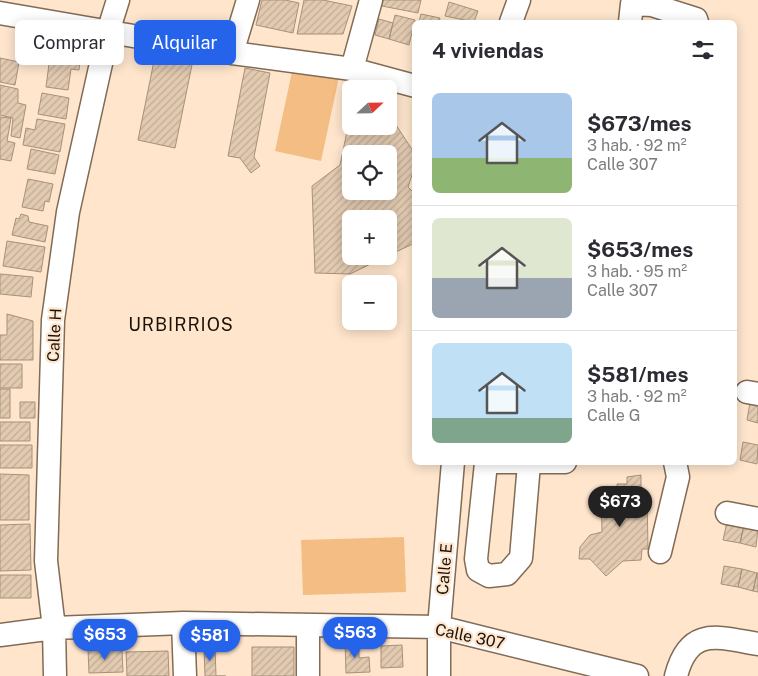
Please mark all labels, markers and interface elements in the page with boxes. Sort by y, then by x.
chip: Comprar [15,20,124,65]
chip: Alquilar [134,20,236,65]
icon: filters [689,36,717,64]
text: 4 viviendas [432,38,544,63]
north arrow [342,80,398,135]
map controls [342,80,397,330]
text: $673/mes [587,111,692,136]
icon: home [472,113,532,173]
text: 3 hab. · 92 m² [587,136,687,155]
button: locate [342,145,397,200]
text: Calle 307 [587,155,658,174]
button: + [342,210,397,265]
text: $653/mes [587,237,693,262]
icon: home [472,238,532,298]
text: 3 hab. · 95 m² [587,262,687,281]
button: − [342,275,397,330]
text: Calle 307 [587,281,658,300]
street label: Calle H [44,308,65,362]
district label: URBIRRIOS [128,314,234,335]
text: $581/mes [587,362,689,387]
icon: home [472,363,532,423]
text: 3 hab. · 92 m² [587,387,687,406]
text: Calle G [587,406,640,425]
pin: $673 [590,486,650,528]
text: $673 [599,492,641,511]
street label: Calle E [433,543,456,596]
pin: $563 [325,616,385,659]
pin: $653 [75,618,135,661]
pin: $581 [180,620,240,662]
street label: Calle 307 [433,620,506,653]
text: $563 [334,623,376,642]
text: $653 [84,625,126,644]
text: $581 [190,626,230,645]

